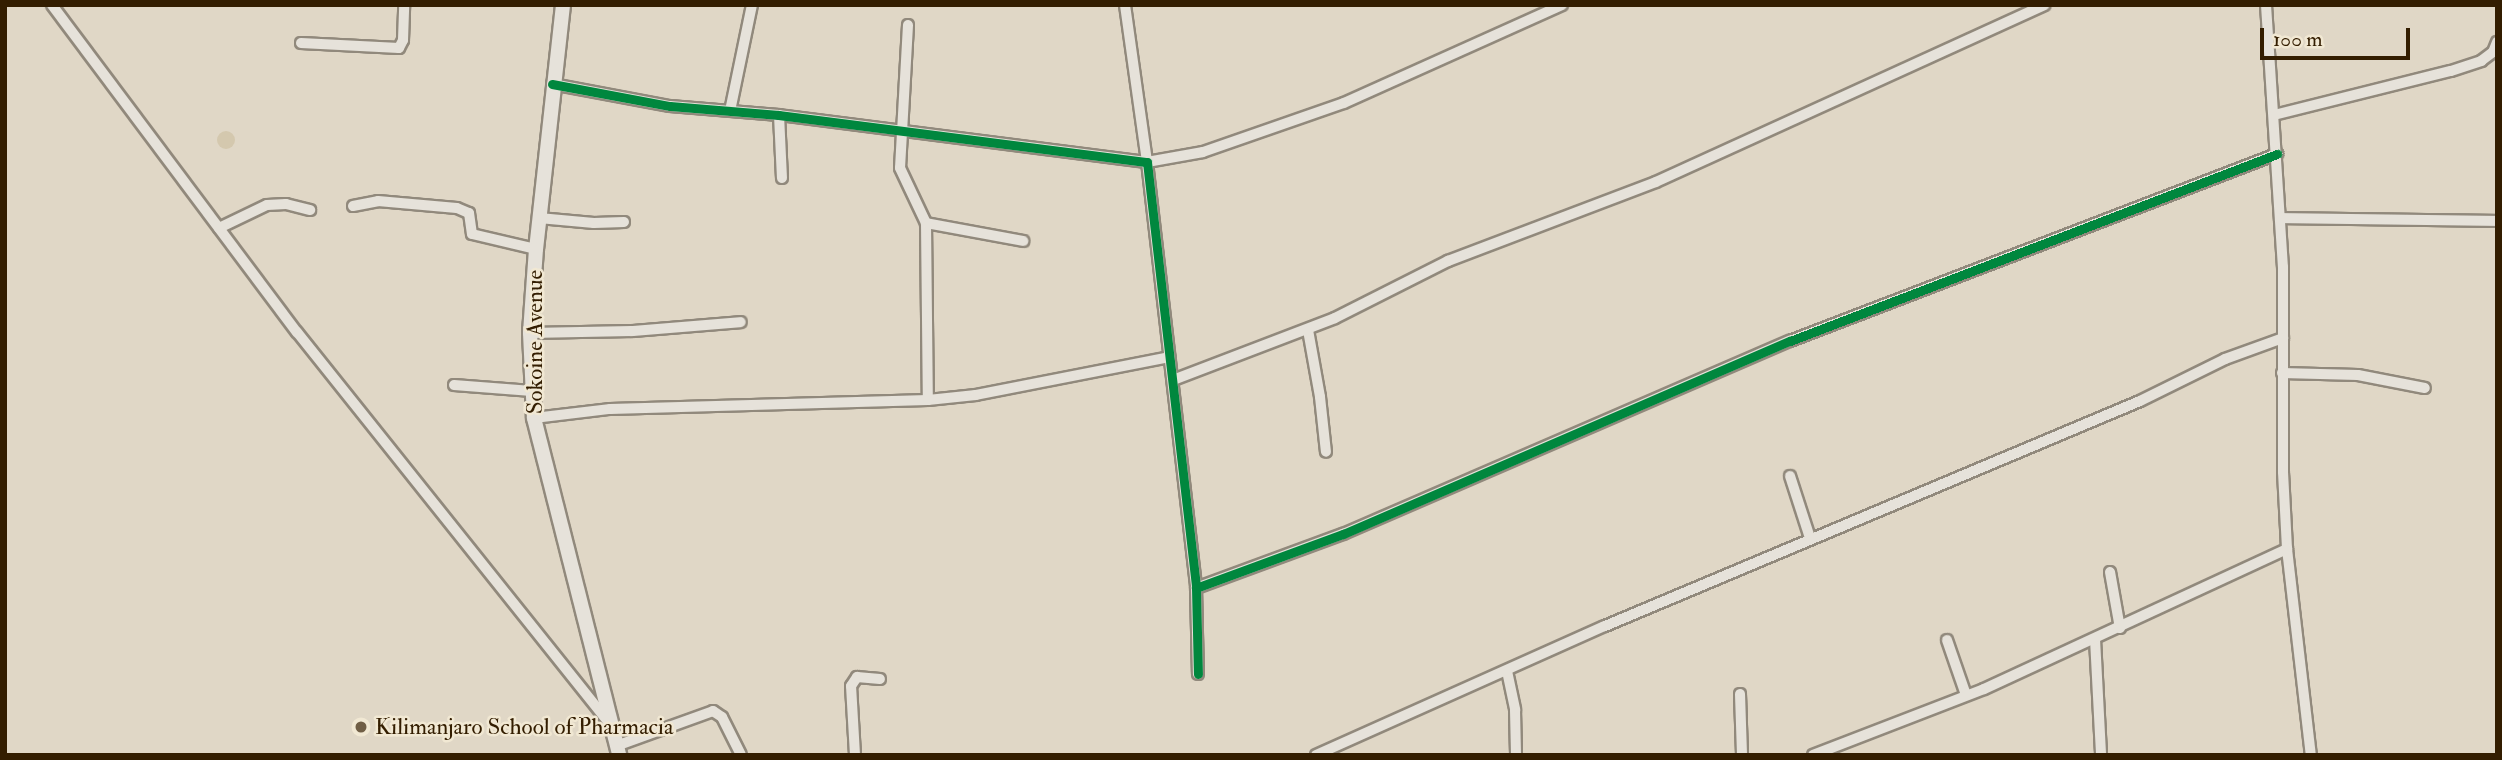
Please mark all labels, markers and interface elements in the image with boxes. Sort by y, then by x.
scale bar [2264,14,2414,58]
text: 100 m [2273,26,2323,53]
street label: Sokoine Avenue [521,270,549,414]
place label: Kilimanjaro School of Pharmacia [375,713,673,741]
marker: Kilimanjaro School of Pharmacia [353,719,369,735]

